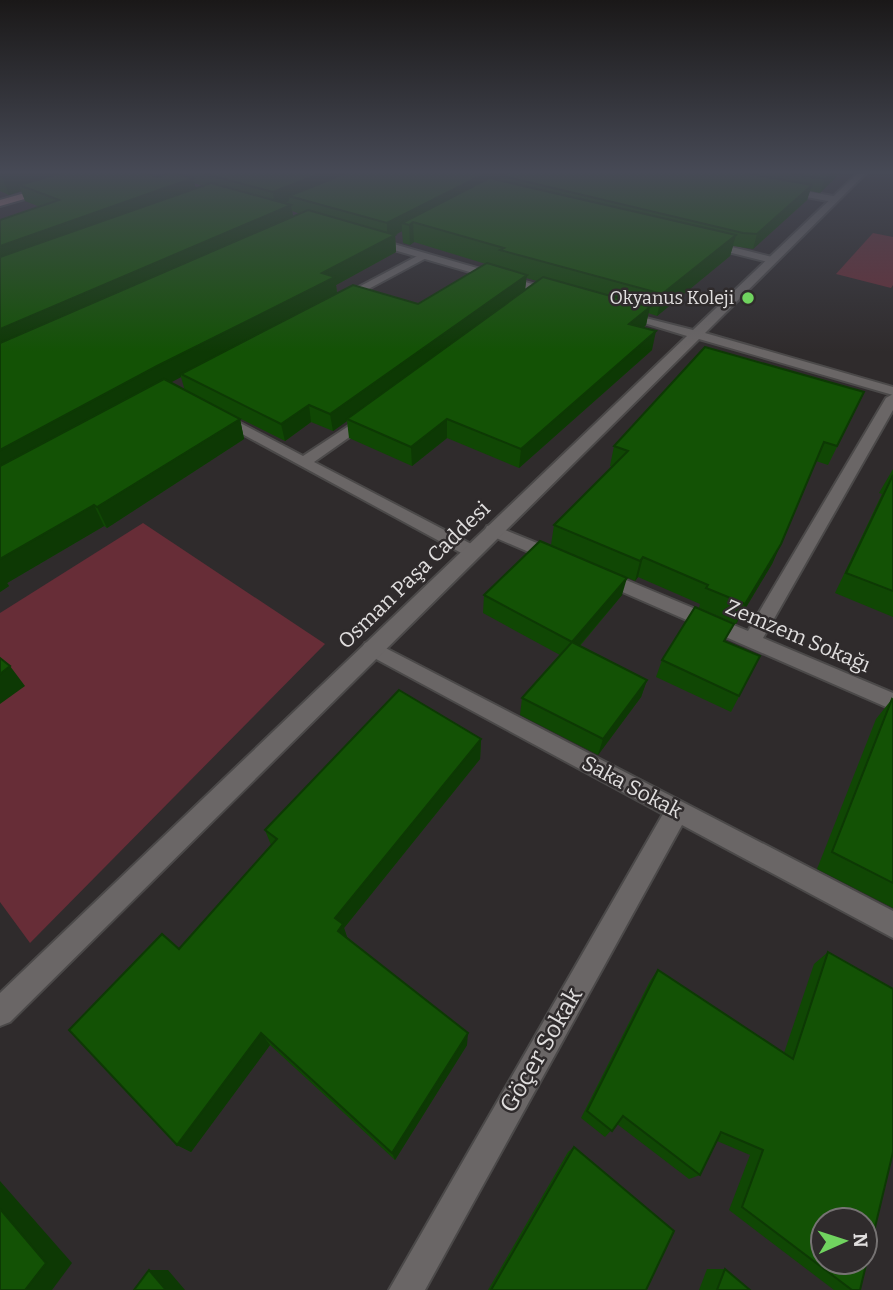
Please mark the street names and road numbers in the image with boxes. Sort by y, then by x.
street label: Osman Paşa Caddesi [333,496,495,654]
street label: Zemzem Sokağı [722,594,874,678]
street label: Saka Sokak [577,750,687,824]
street label: Göçer Sokak [494,982,588,1117]

